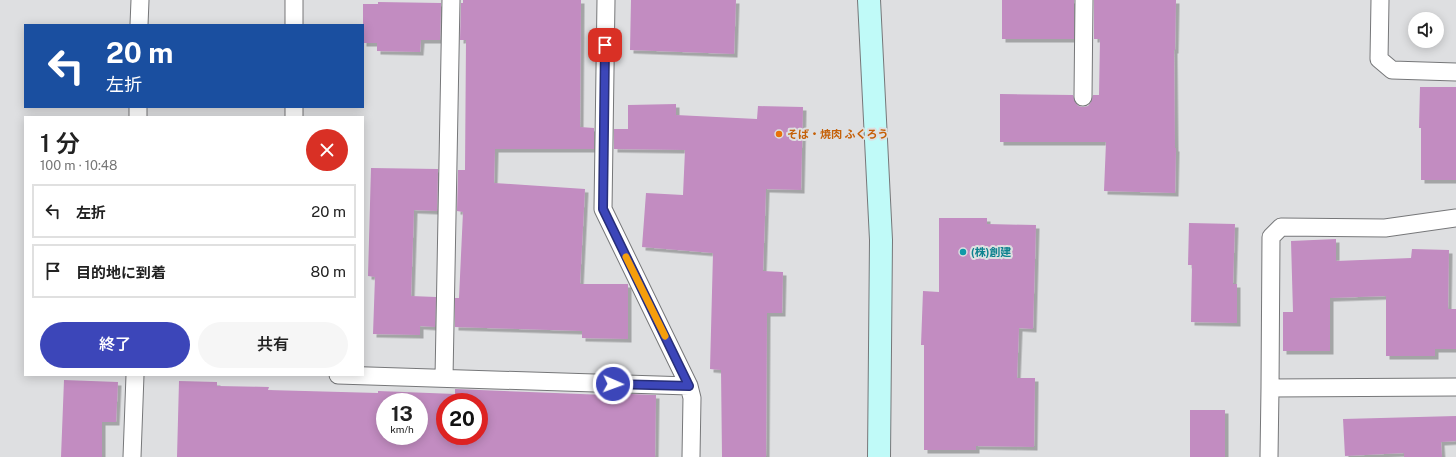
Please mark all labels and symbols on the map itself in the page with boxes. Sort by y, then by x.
pin [588,28,622,62]
place label: そば・焼肉 ふくろう [787,128,888,140]
marker: そば・焼肉 ふくろう [774,129,784,139]
place label: (株)創建 [971,246,1011,258]
marker: (株)創建 [958,247,968,257]
position arrow [592,363,634,405]
speed limit sign: 20 [436,393,488,445]

